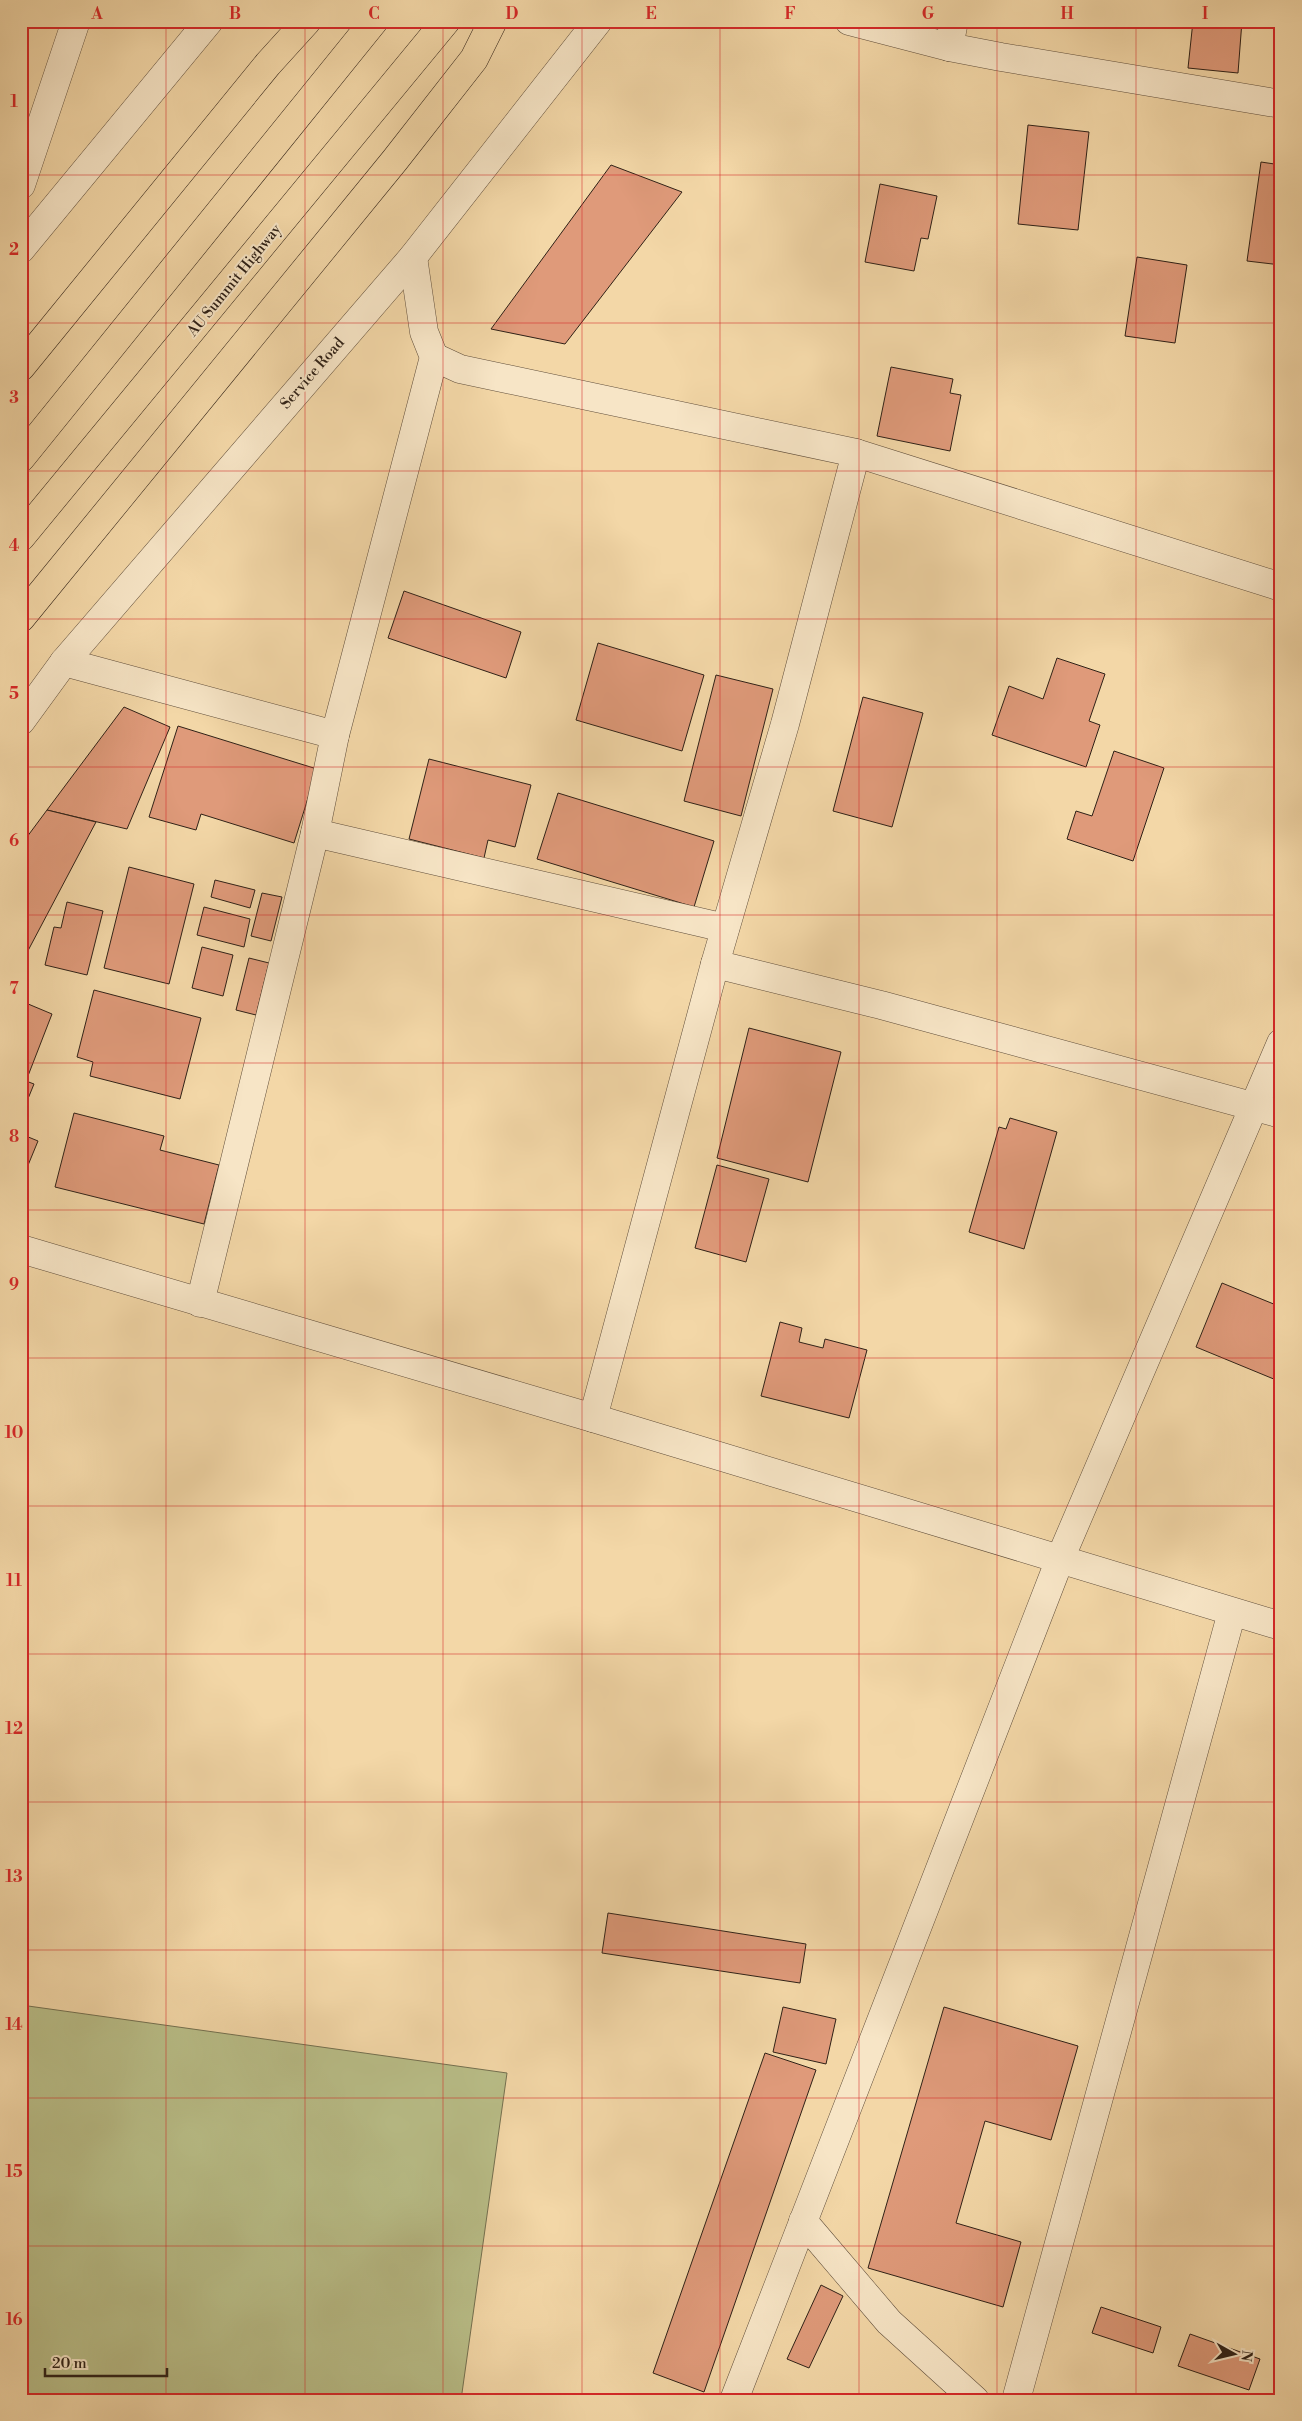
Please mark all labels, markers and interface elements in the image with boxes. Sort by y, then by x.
text: A [90,4,103,24]
text: B [229,4,241,24]
text: C [368,4,380,24]
text: D [506,4,519,24]
text: E [645,4,657,24]
text: F [784,4,796,24]
text: G [922,4,935,24]
text: H [1060,4,1074,24]
text: I [1202,4,1208,24]
text: 1 [10,92,18,112]
street label: AU Summit Highway [183,220,286,341]
text: 2 [9,240,19,260]
street label: Service Road [276,333,349,413]
text: 3 [9,388,19,408]
text: 4 [9,536,20,556]
text: 5 [9,684,19,704]
text: 6 [9,831,19,851]
text: 7 [9,979,19,999]
text: 8 [9,1127,19,1147]
text: 9 [9,1275,19,1295]
text: 10 [5,1423,23,1443]
text: 11 [6,1571,22,1591]
text: 12 [5,1719,23,1739]
text: 13 [5,1867,23,1887]
text: 14 [5,2015,23,2035]
text: 15 [5,2162,23,2182]
text: 16 [5,2310,23,2330]
north arrow [1210,2328,1260,2378]
scale bar [45,2346,168,2378]
text: N [1236,2349,1256,2362]
text: 20 m [52,2354,87,2373]

